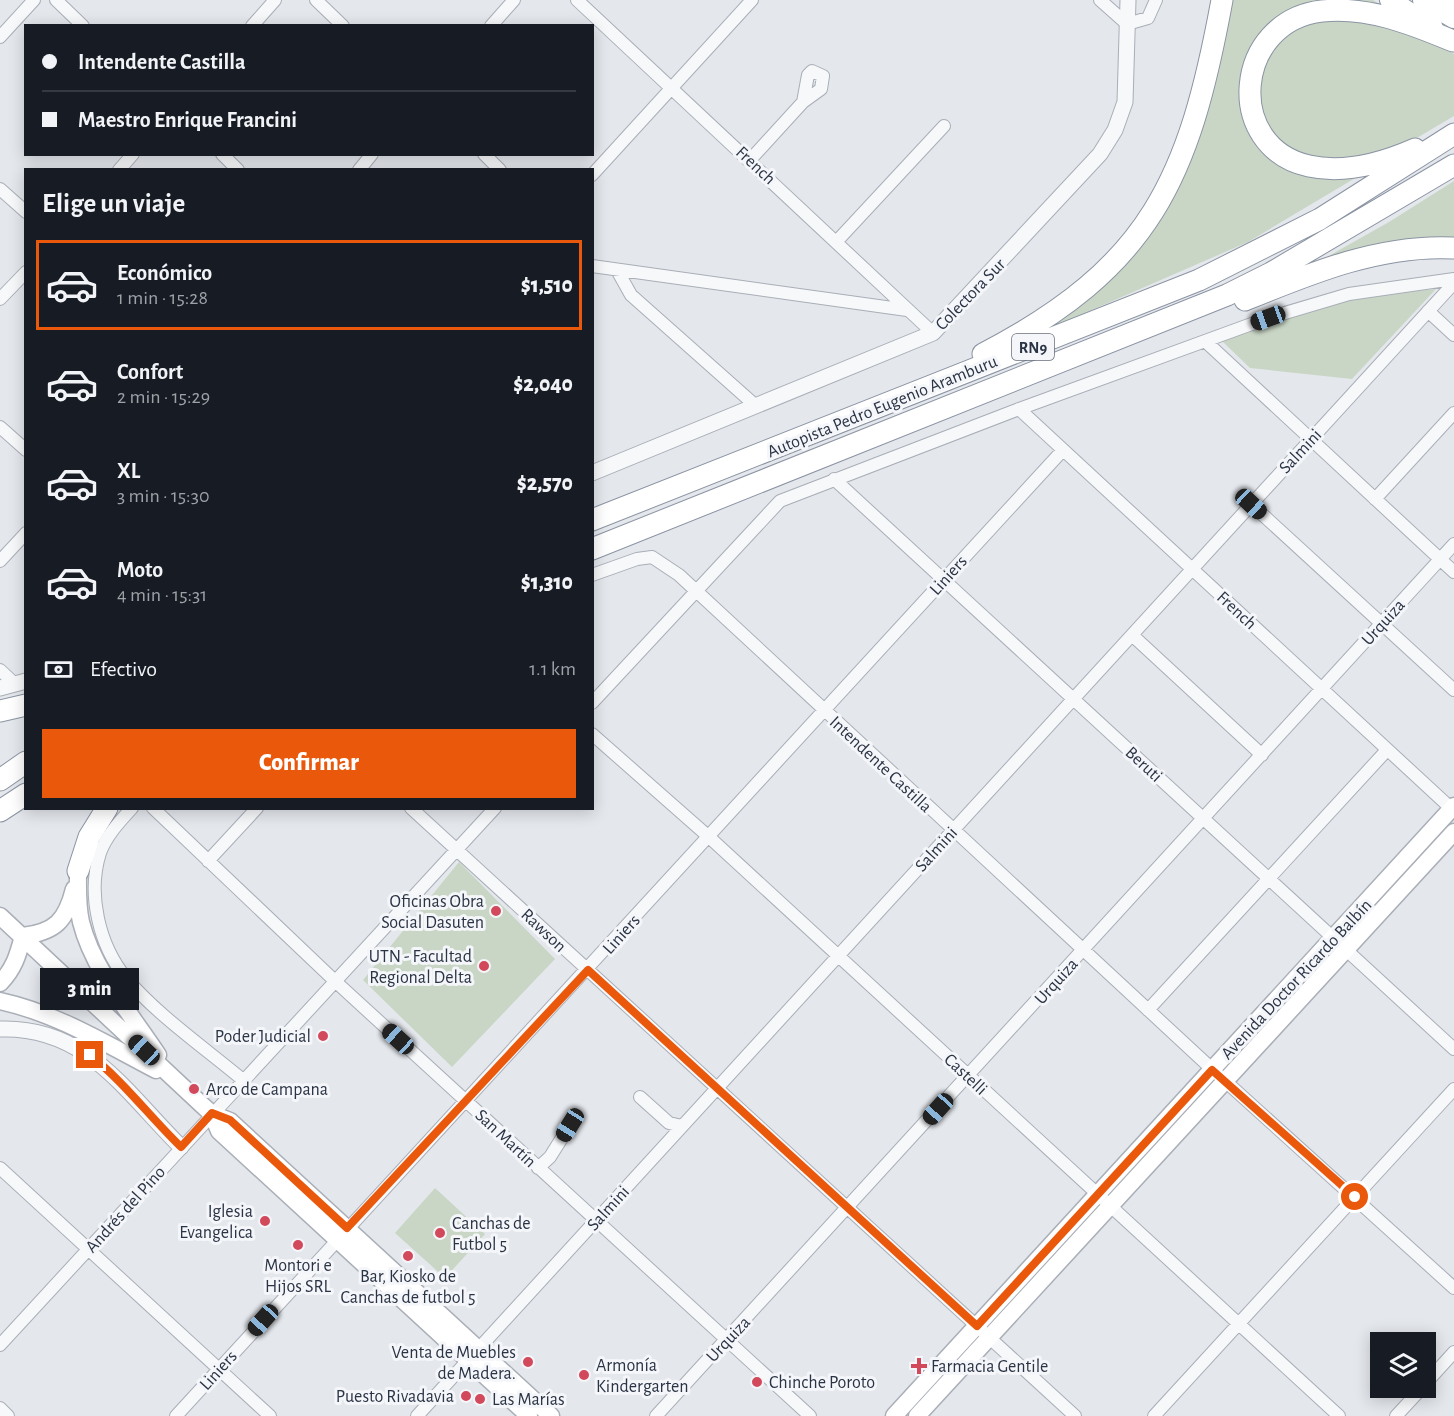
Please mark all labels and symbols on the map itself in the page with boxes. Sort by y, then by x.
street label: French [732,143,779,188]
street label: Colectora Sur [932,255,1009,334]
car [1248,303,1288,333]
road number: RN9 [1012,334,1054,360]
street label: Autopista Pedro Eugenio Aramburu [765,352,1000,461]
street label: Salmini [1276,426,1325,477]
car [1232,485,1270,523]
street label: Liniers [927,552,971,599]
street label: French [1213,588,1260,633]
street label: Urquiza [1359,596,1409,649]
street label: Intendente Castilla [826,713,935,816]
street label: Beruti [1121,744,1165,786]
street label: Salmini [912,824,961,876]
place label: Oficinas Obra Social Dasuten [381,893,484,932]
street label: Avenida Doctor Ricardo Balbín [1218,896,1376,1063]
marker: Oficinas Obra Social Dasuten [489,904,503,918]
street label: Rawson [517,906,569,956]
street label: Liniers [600,911,644,958]
place label: UTN - Facultad Regional Delta [369,948,472,987]
street label: Urquiza [1032,955,1082,1008]
marker: UTN - Facultad Regional Delta [477,959,491,973]
callout: 3 min [40,968,140,1010]
car [379,1020,417,1058]
place label: Poder Judicial [215,1028,311,1046]
marker: Poder Judicial [316,1029,330,1043]
car [125,1031,163,1069]
route end [76,1041,103,1068]
street label: Castelli [940,1051,990,1099]
place label: Arco de Campana [206,1081,328,1099]
marker: Arco de Campana [187,1082,201,1096]
car [919,1090,957,1128]
car [553,1105,587,1145]
street label: San Martín [471,1106,539,1171]
street label: Andrés del Pino [82,1163,169,1256]
street label: Salmini [584,1183,633,1235]
route start [1341,1183,1368,1210]
place label: Iglesia Evangelica [179,1203,253,1242]
marker: Iglesia Evangelica [258,1214,272,1228]
place label: Canchas de Futbol 5 [452,1215,531,1254]
marker: Canchas de Futbol 5 [433,1226,447,1240]
marker: Montori e Hijos SRL [291,1238,305,1252]
marker: Bar, Kiosko de Canchas de futbol 5 [401,1249,415,1263]
place label: Montori e Hijos SRL [264,1257,332,1296]
place label: Bar, Kiosko de Canchas de futbol 5 [340,1268,476,1307]
car [244,1301,282,1339]
street label: Urquiza [703,1313,754,1366]
place label: Venta de Muebles de Madera. [391,1344,516,1383]
street label: Liniers [197,1347,241,1394]
marker: Venta de Muebles de Madera. [521,1355,535,1369]
place label: Armonía Kindergarten [596,1357,688,1396]
place label: Farmacia Gentile [931,1358,1048,1376]
marker: Farmacia Gentile [912,1359,926,1373]
marker: Armonía Kindergarten [577,1368,591,1382]
place label: Chinche Poroto [769,1374,875,1392]
marker: Chinche Poroto [750,1375,764,1389]
place label: Puesto Rivadavia [336,1388,454,1406]
marker: Puesto Rivadavia [459,1389,473,1403]
place label: Las Marías [492,1391,565,1409]
marker: Las Marías [473,1392,487,1406]

